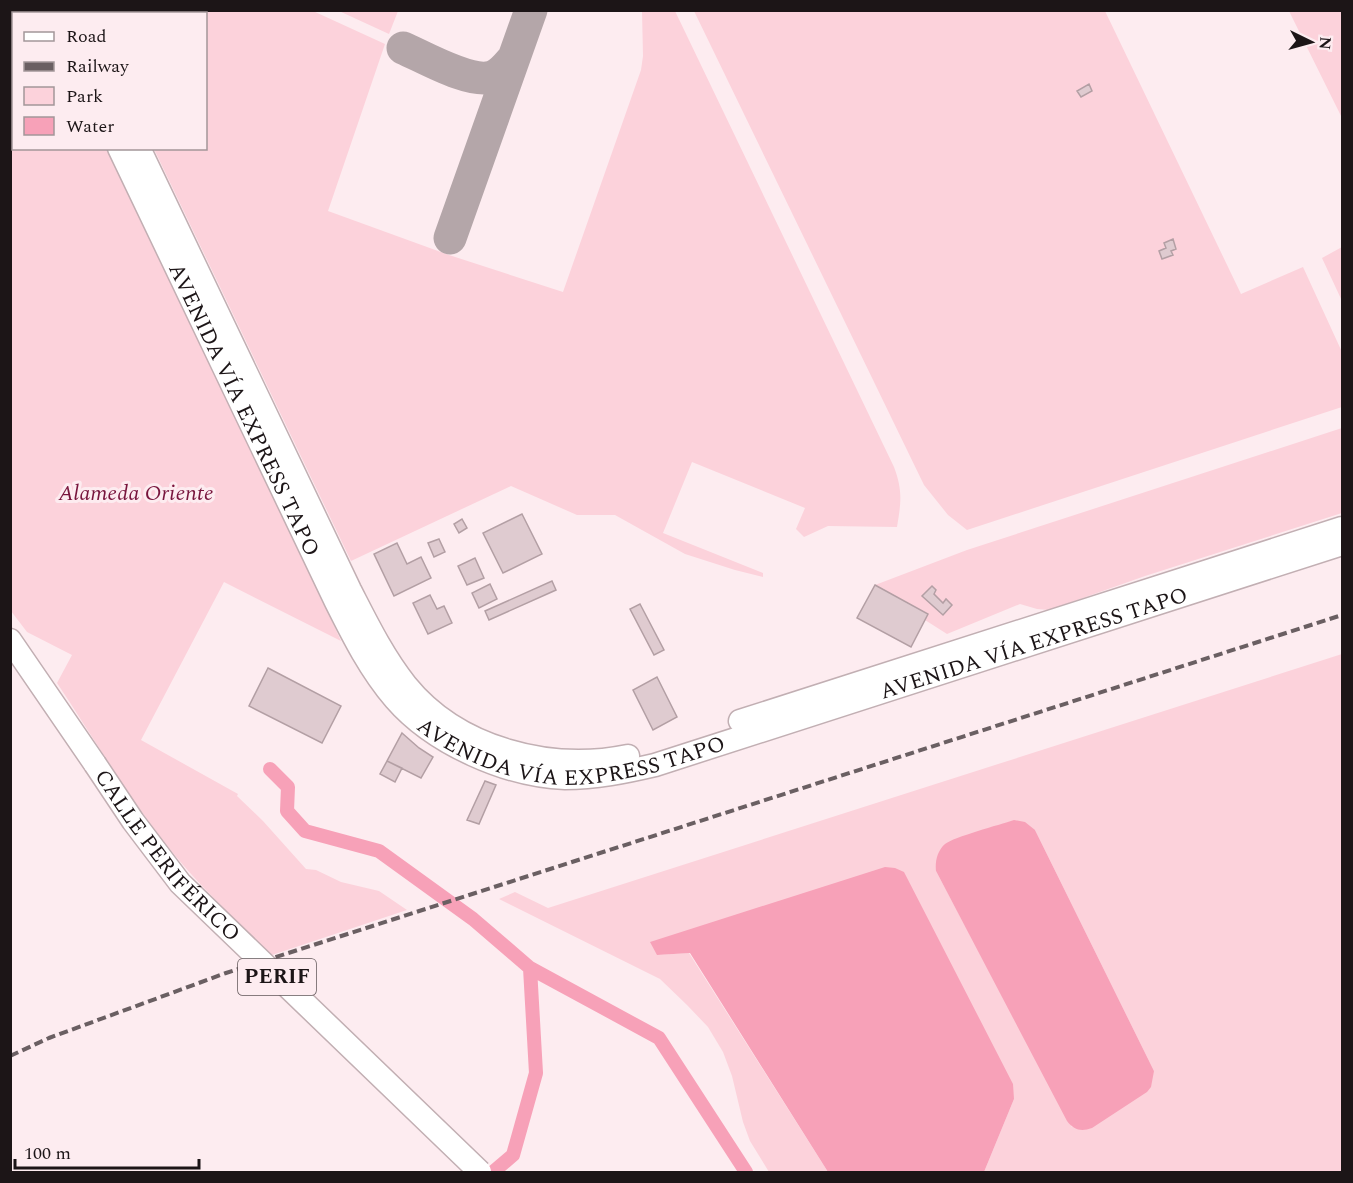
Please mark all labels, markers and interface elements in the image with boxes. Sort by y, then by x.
legend [12,12,207,150]
north arrow [1281,12,1341,72]
text: Road [66,23,107,50]
text: N [1312,36,1337,51]
text: Railway [66,53,130,80]
text: Park [66,83,103,110]
text: Water [66,113,114,140]
street label: AVENIDA VÍA EXPRESS TAPO [160,257,328,562]
park label: Alameda Oriente [58,477,214,510]
street label: AVENIDA VÍA EXPRESS TAPO [876,578,1192,708]
street label: AVENIDA VÍA EXPRESS TAPO [410,709,729,795]
street label: CALLE PERIFÉRICO [86,762,248,949]
road number: PERIF [238,959,316,995]
scale bar [15,1132,200,1170]
text: 100 m [24,1140,71,1167]

